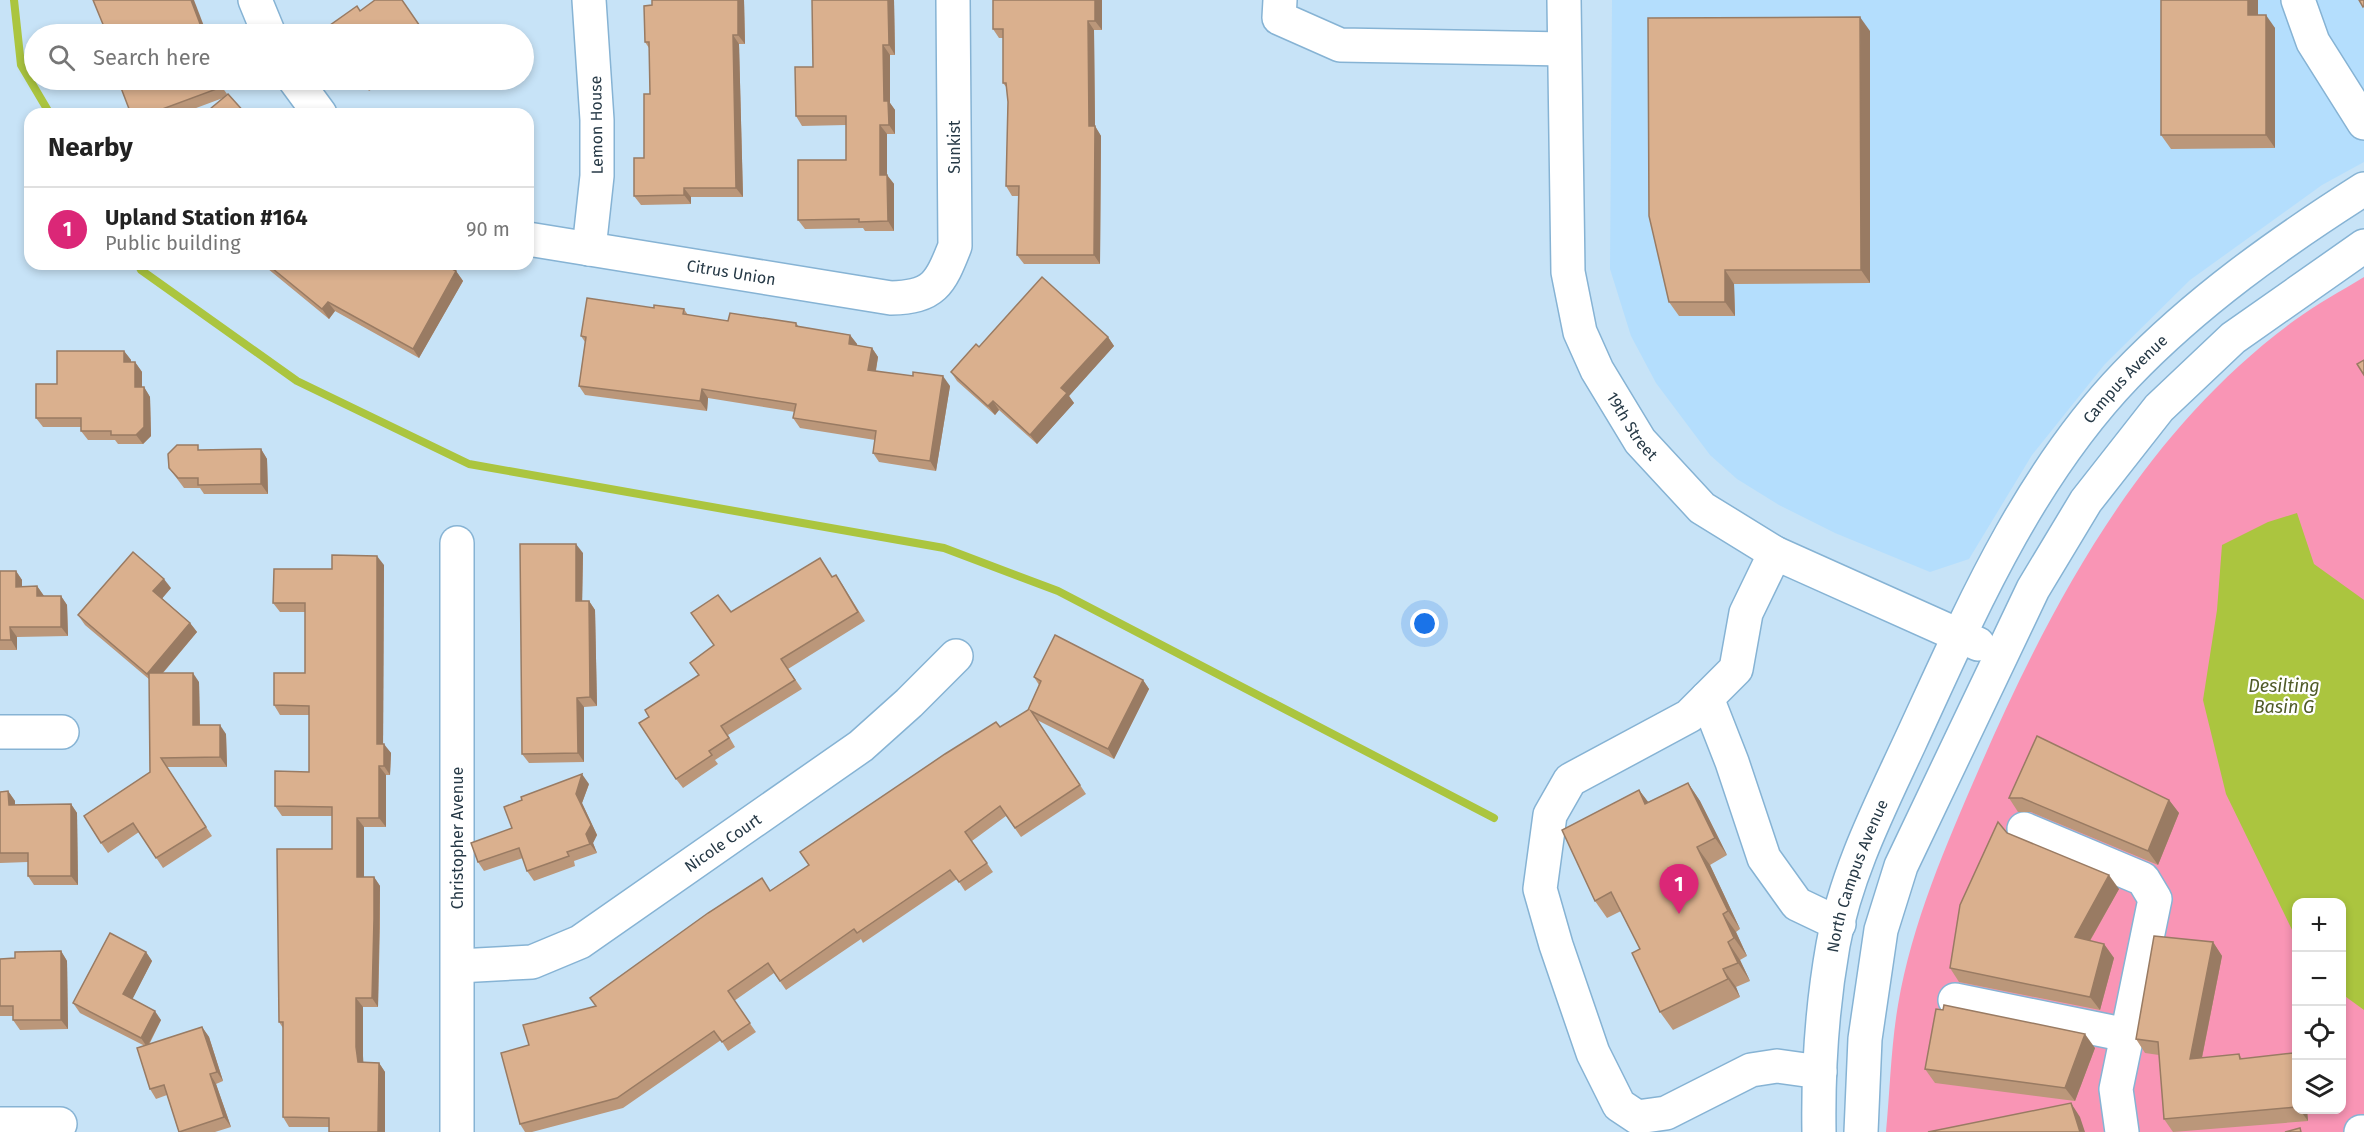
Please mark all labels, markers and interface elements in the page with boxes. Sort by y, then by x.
search box [24,24,534,90]
icon: search [45,41,78,74]
text: Search here [93,44,211,71]
street label: Lemon House [586,75,607,175]
street label: Sunkist [945,120,964,174]
text: Nearby [48,132,133,163]
text: Upland Station #164 [105,204,308,231]
text: 1 [63,217,72,241]
text: 90 m [466,217,510,241]
text: Public building [105,231,241,255]
street label: Citrus Union [685,256,777,289]
street label: Campus Avenue [2079,331,2171,427]
street label: 19th Street [1602,388,1662,464]
your location [1410,609,1439,638]
water label: Desilting Basin G [2248,675,2320,718]
street label: Christopher Avenue [448,767,467,909]
street label: North Campus Avenue [1823,796,1892,954]
street label: Nicole Court [681,810,765,876]
pin: 1 [1660,864,1698,914]
map controls [2292,898,2346,1114]
button: + [2292,898,2346,952]
button: − [2292,952,2346,1006]
button: locate [2292,1006,2346,1060]
button: layers [2292,1060,2346,1114]

